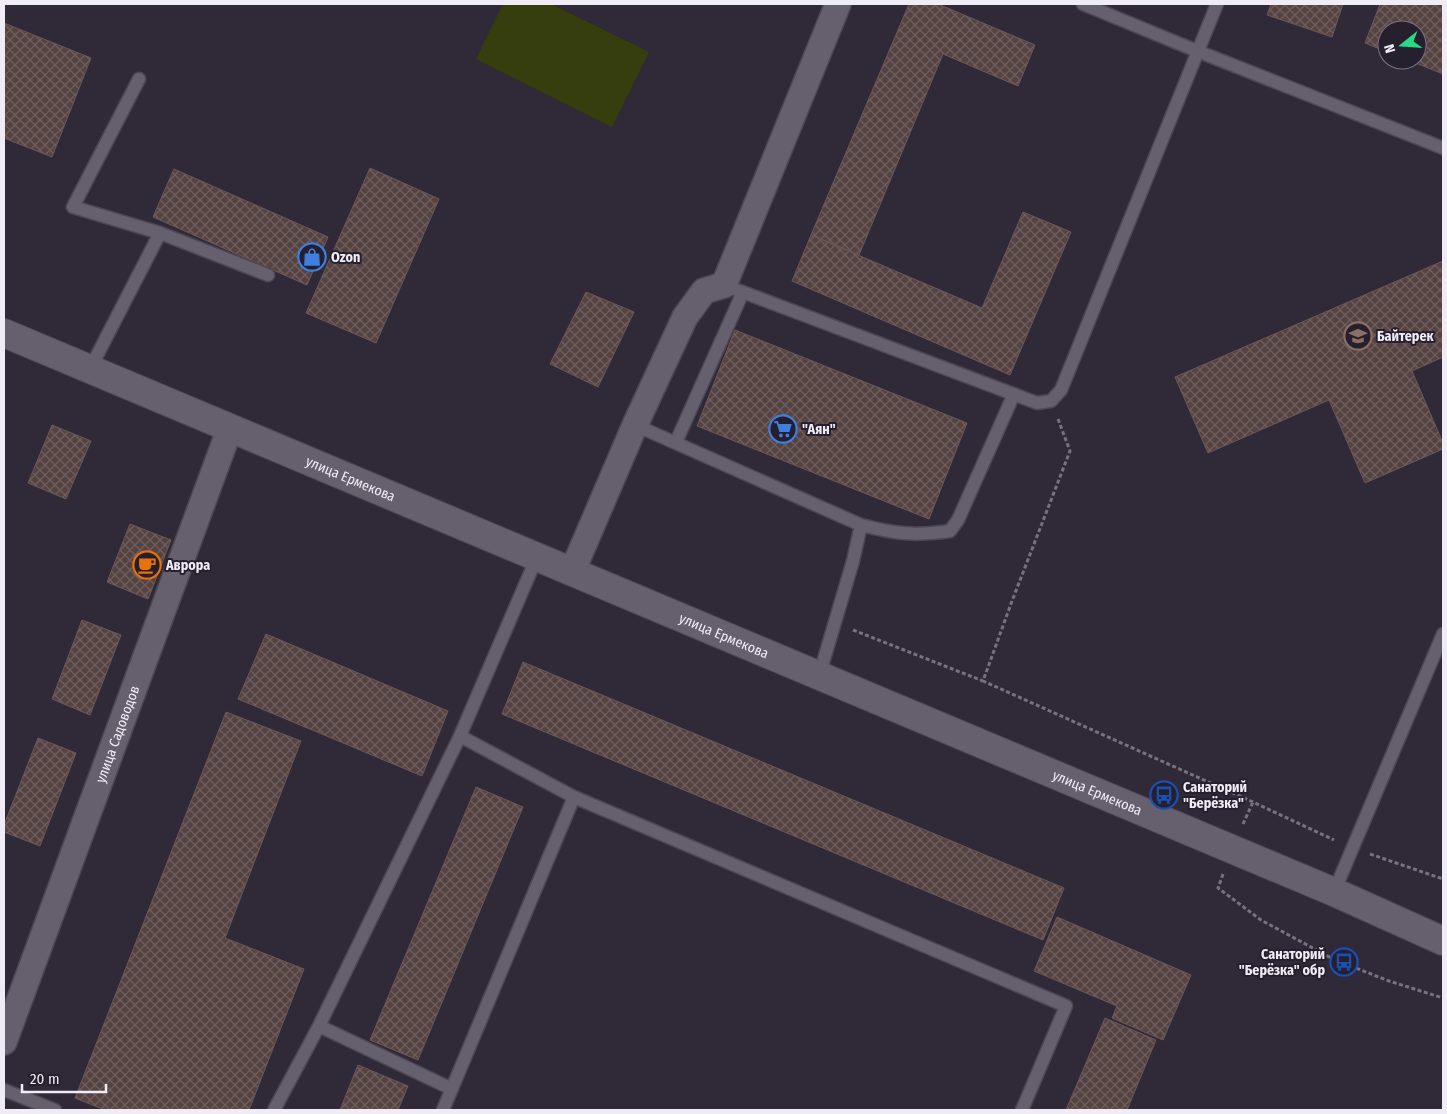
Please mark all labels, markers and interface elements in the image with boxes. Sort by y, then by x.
north arrow [1377,20,1427,70]
text: N [1381,42,1399,55]
shop icon: Ozon [297,242,327,272]
place label: Ozon [331,249,360,266]
school or university icon: Байтерек [1343,321,1373,351]
place label: Байтерек [1377,328,1435,345]
supermarket icon: "Аян" [768,414,798,444]
place label: "Аян" [802,421,836,438]
street label: улица Ермекова [303,452,398,505]
cafe icon: Аврора [132,550,162,580]
place label: Аврора [165,557,210,574]
street label: улица Ермекова [677,609,771,662]
street label: улица Садоводов [92,683,143,785]
street label: улица Ермекова [1050,766,1145,819]
place label: Санаторий "Берёзка" [1183,779,1247,812]
bus stop icon: Санаторий "Берёзка" [1149,780,1179,810]
place label: Санаторий "Берёзка" обр [1239,946,1325,979]
bus stop icon: Санаторий "Берёзка" обр [1329,947,1359,977]
scale bar [22,1062,106,1094]
text: 20 m [30,1070,60,1088]

